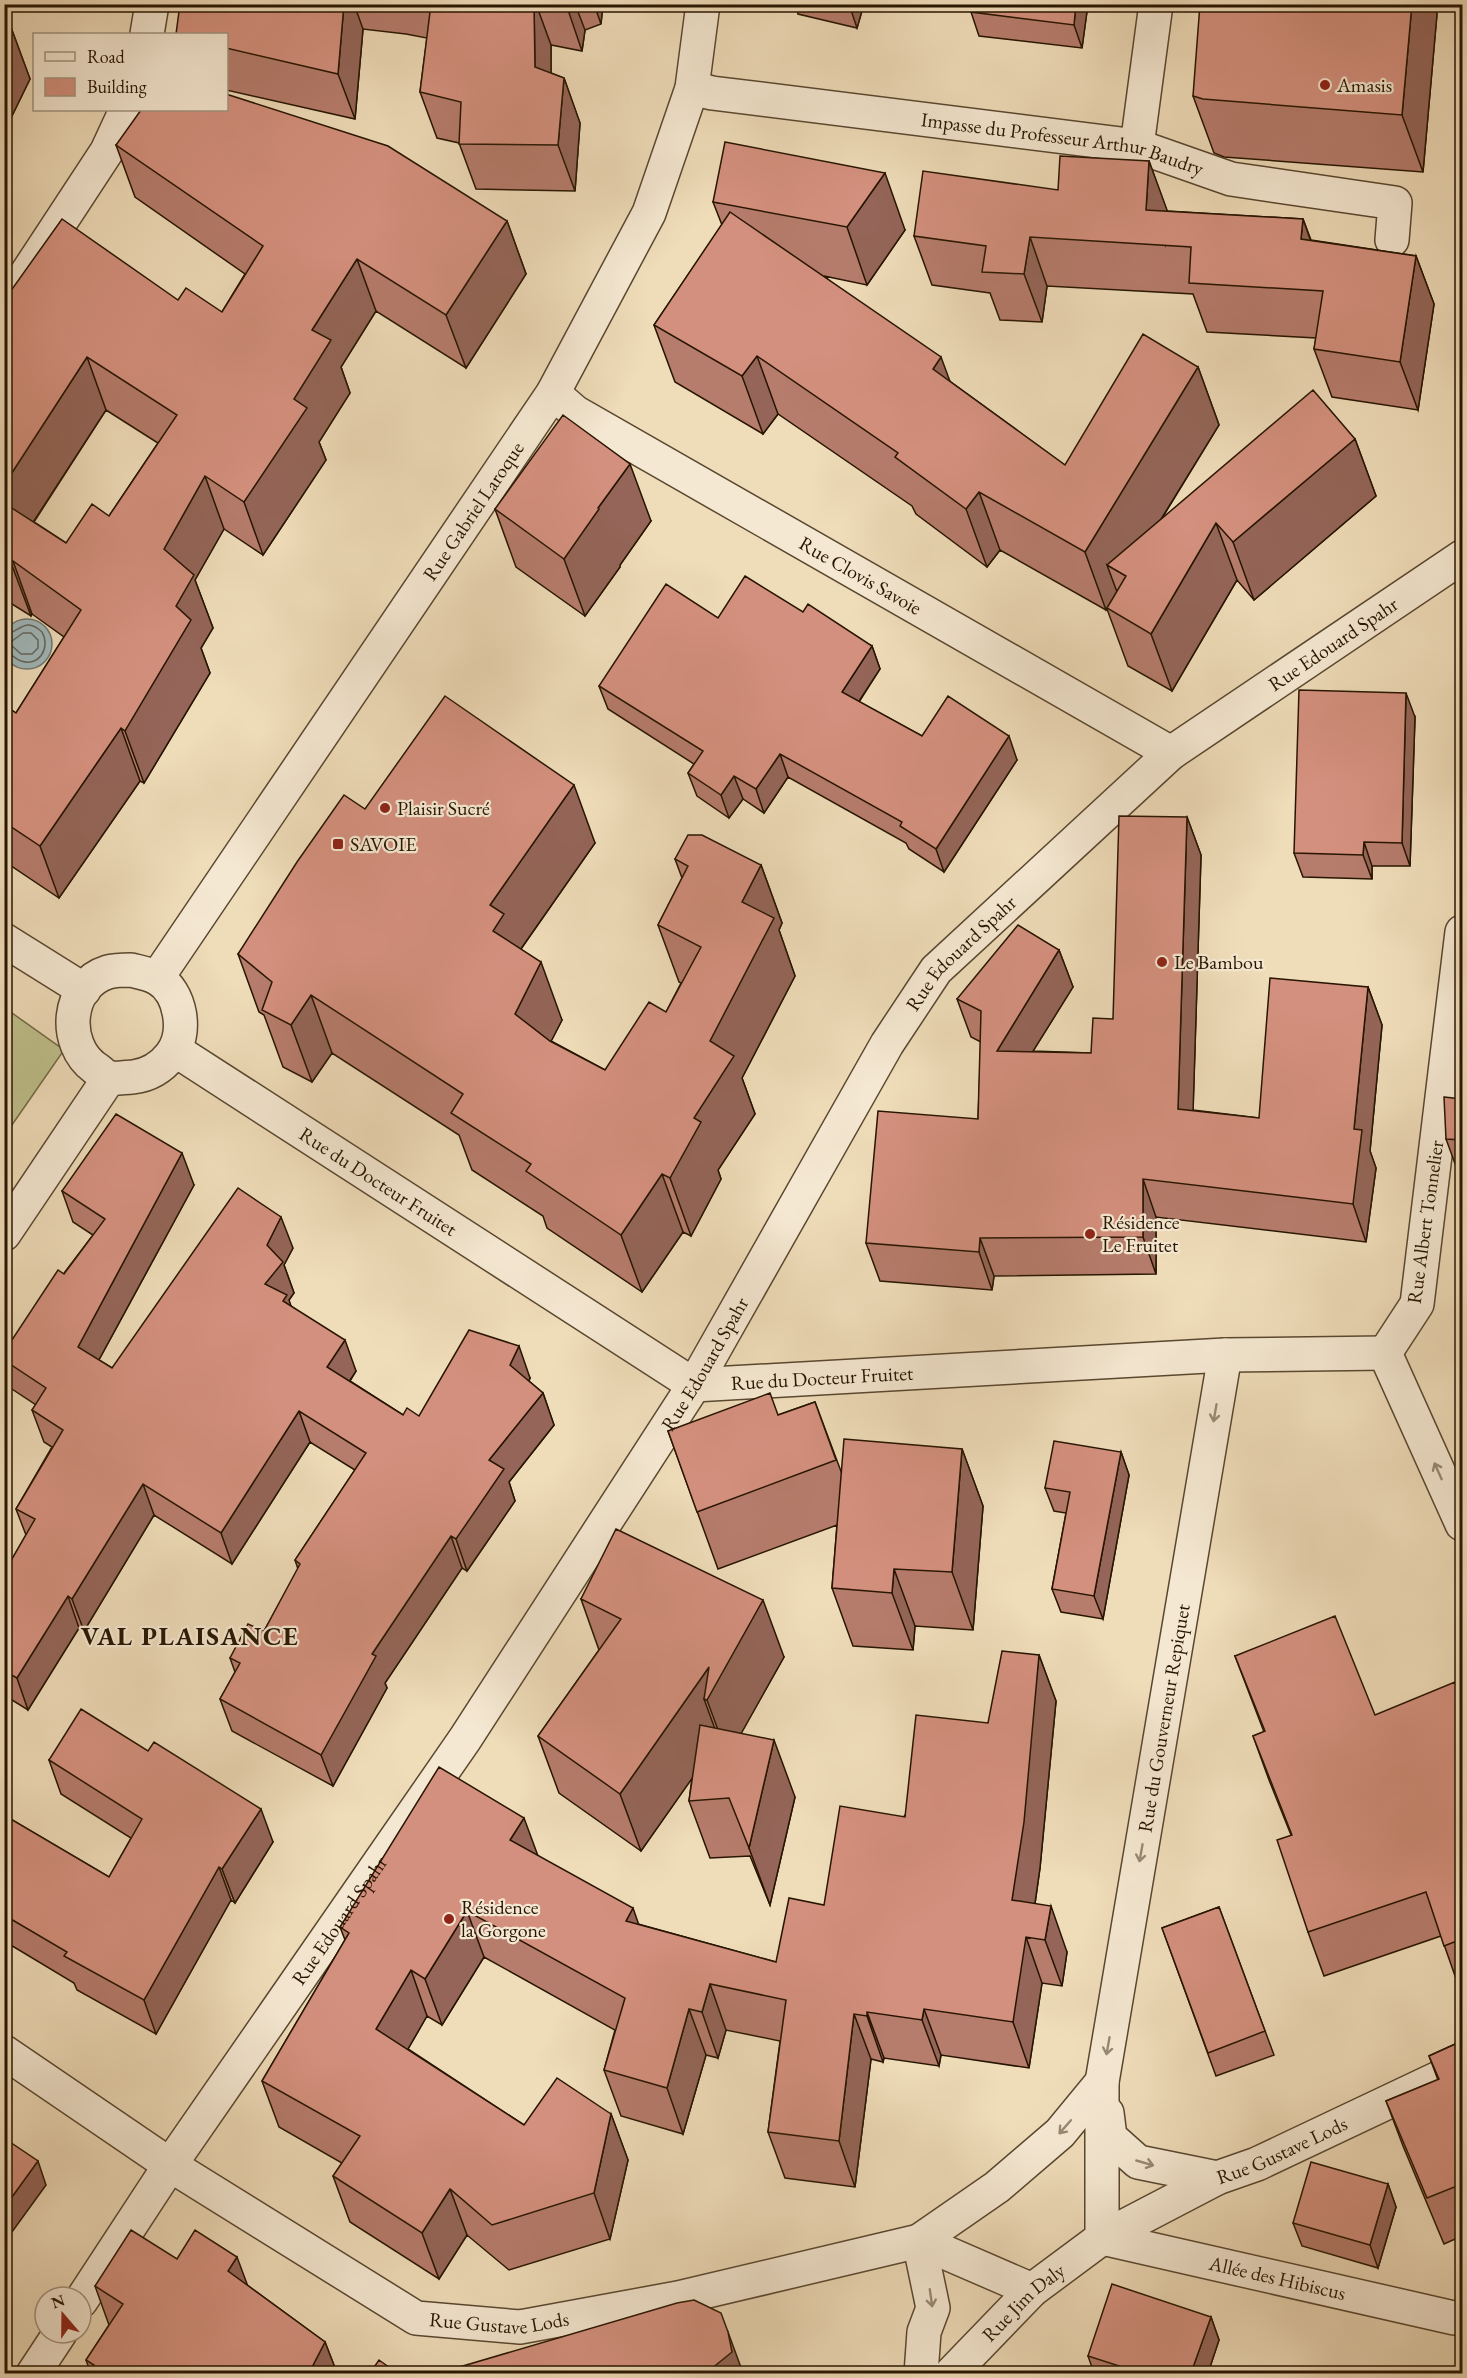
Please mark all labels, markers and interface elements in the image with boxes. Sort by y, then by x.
legend [33,33,228,111]
text: Road [87,45,126,68]
place label: Amasis [1336,72,1392,98]
text: Building [87,75,147,98]
marker: Amasis [1318,78,1332,92]
street label: Impasse du Professeur Arthur Baudry [920,106,1207,181]
street label: Rue Gabriel Laroque [417,436,530,586]
street label: Rue Clovis Savoie [795,530,927,621]
street label: Rue Edouard Spahr [1263,591,1403,697]
place label: Plaisir Sucré [397,795,490,821]
marker: Plaisir Sucré [378,801,392,815]
place label: SAVOIE [350,831,416,857]
marker: SAVOIE [331,837,345,851]
street label: Rue Edouard Spahr [900,889,1022,1016]
place label: Le Bambou [1174,949,1264,975]
marker: Le Bambou [1155,955,1169,969]
street label: Rue du Docteur Fruitet [295,1121,463,1242]
street label: Rue Albert Tonnelier [1401,1138,1449,1305]
place label: Résidence Le Fruitet [1102,1209,1180,1258]
marker: Résidence Le Fruitet [1083,1227,1097,1241]
street label: Rue Edouard Spahr [655,1292,754,1436]
street label: Rue du Docteur Fruitet [730,1360,915,1396]
one-way arrow [1210,1402,1221,1422]
one-way arrow [1432,1462,1444,1480]
street label: Rue du Gouverneur Repiquet [1131,1601,1196,1834]
district label: VAL PLAISANCE [81,1619,299,1653]
one-way arrow [1135,1843,1146,1863]
street label: Rue Edouard Spahr [286,1851,393,1990]
place label: Résidence la Gorgone [461,1894,546,1943]
marker: Résidence la Gorgone [442,1912,456,1926]
one-way arrow [1102,2035,1113,2055]
street label: Rue Gustave Lods [1213,2110,1351,2190]
one-way arrow [1058,2119,1072,2134]
one-way arrow [1136,2158,1155,2169]
street label: Allée des Hibiscus [1206,2250,1348,2306]
street label: Rue Jim Daly [976,2257,1070,2347]
north arrow [33,2285,93,2345]
one-way arrow [926,2288,937,2308]
text: N [48,2289,68,2313]
street label: Rue Gustave Lods [428,2305,571,2340]

